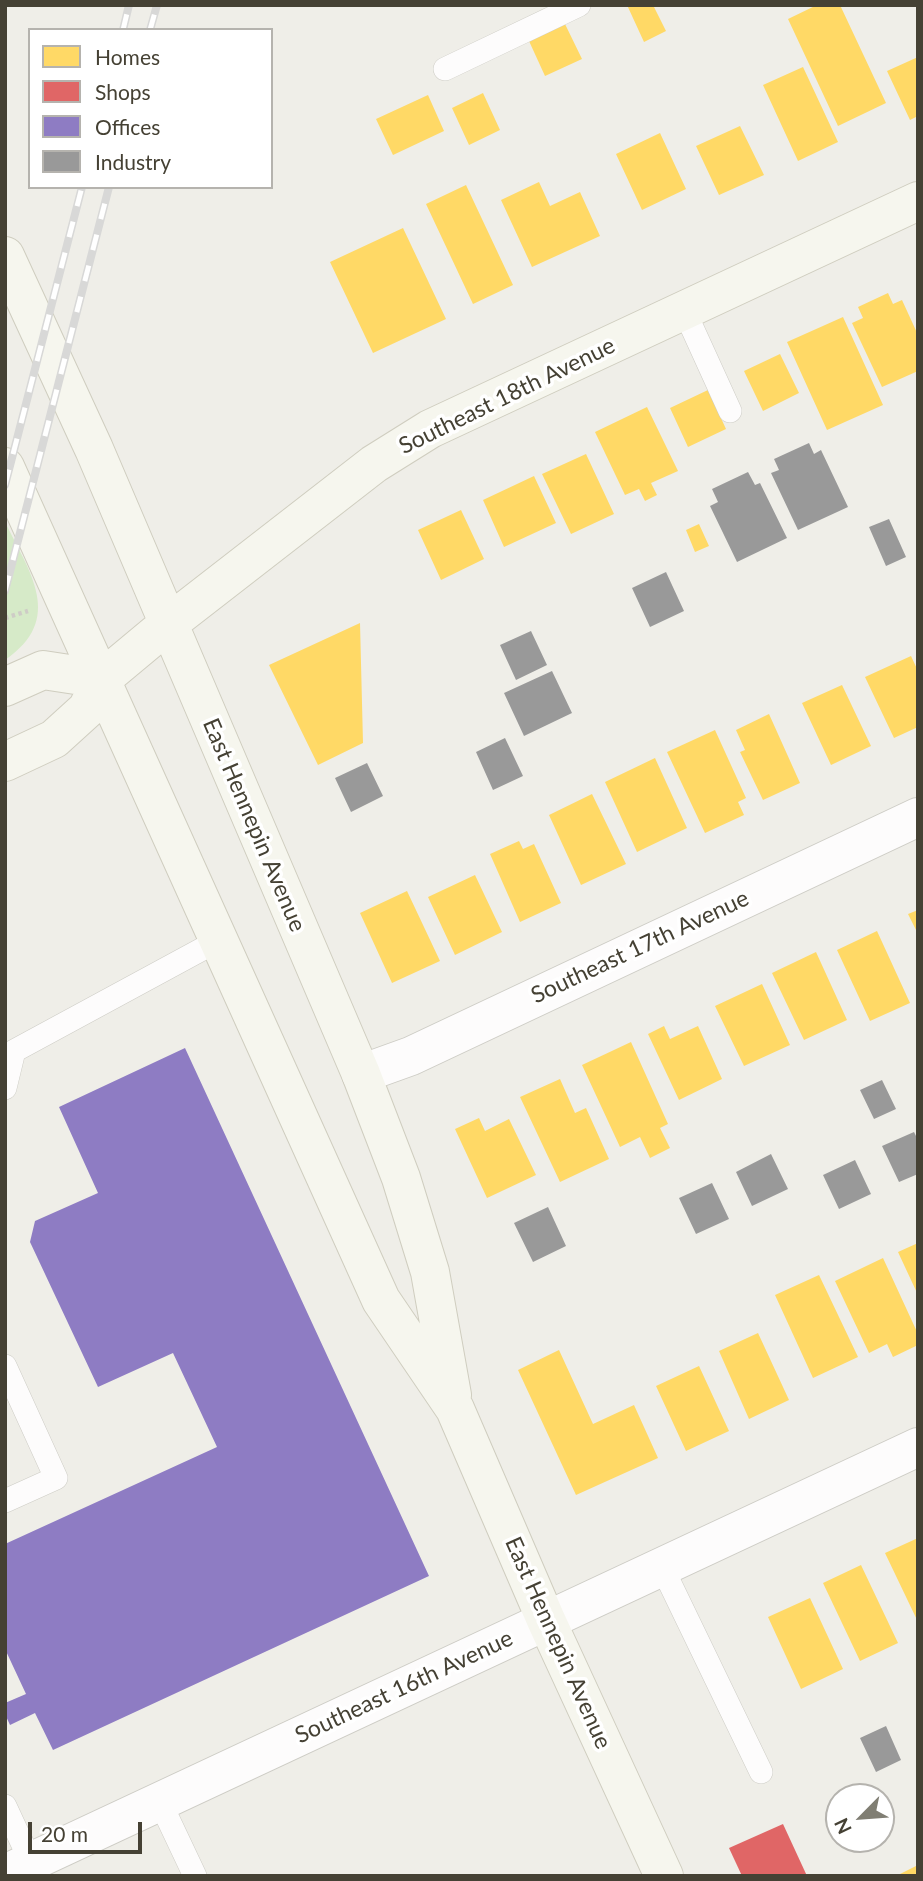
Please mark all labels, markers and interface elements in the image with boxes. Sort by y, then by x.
legend [28,28,273,189]
text: Homes [95,44,160,69]
text: Shops [95,79,151,104]
text: Offices [95,114,160,139]
text: Industry [95,149,171,174]
street label: Southeast 18th Avenue [395,332,619,460]
street label: East Hennepin Avenue [197,714,311,936]
street label: Southeast 17th Avenue [527,884,753,1010]
street label: East Hennepin Avenue [499,1533,617,1753]
street label: Southeast 16th Avenue [291,1624,517,1750]
north arrow [825,1783,895,1853]
scale bar [32,1808,145,1852]
text: N [829,1815,856,1838]
text: 20 m [41,1821,88,1846]

